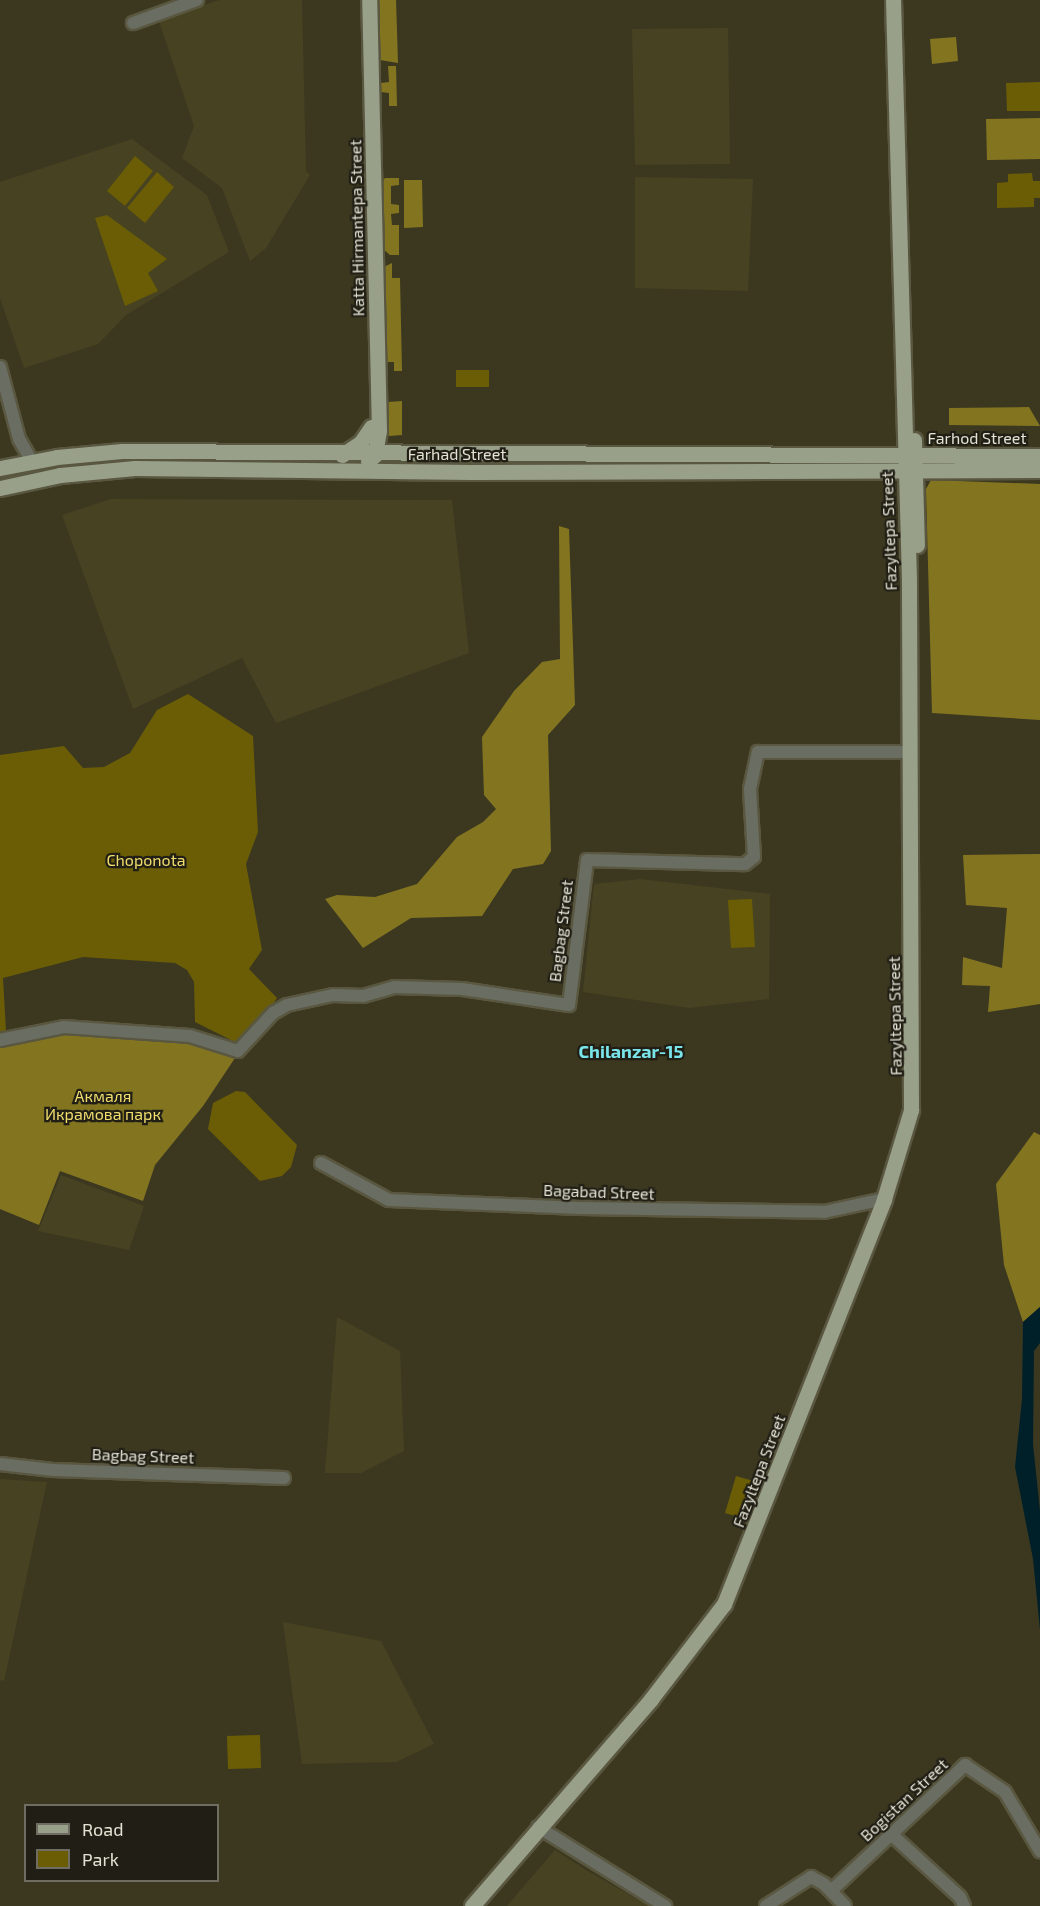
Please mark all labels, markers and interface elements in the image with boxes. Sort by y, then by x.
street label: Katta Hirmаntepa Street [346,139,368,317]
street label: Farhod Street [927,428,1027,448]
street label: Farhad Street [408,444,506,464]
street label: Fazyltepa Street [877,471,901,591]
park label: Choponota [106,850,186,870]
street label: Bagbag Street [545,879,577,983]
street label: Fazyltepa Street [884,956,906,1076]
district label: Chilanzar-15 [579,1040,683,1062]
park label: Акмаля Икрамова парк [45,1086,161,1124]
street label: Bagabad Street [543,1180,655,1204]
street label: Fazyltepa Street [729,1412,789,1530]
street label: Bagbag Street [91,1445,195,1467]
street label: Bogistan Street [856,1755,952,1845]
legend [24,1804,219,1882]
text: Road [82,1818,123,1840]
text: Park [82,1848,119,1870]

